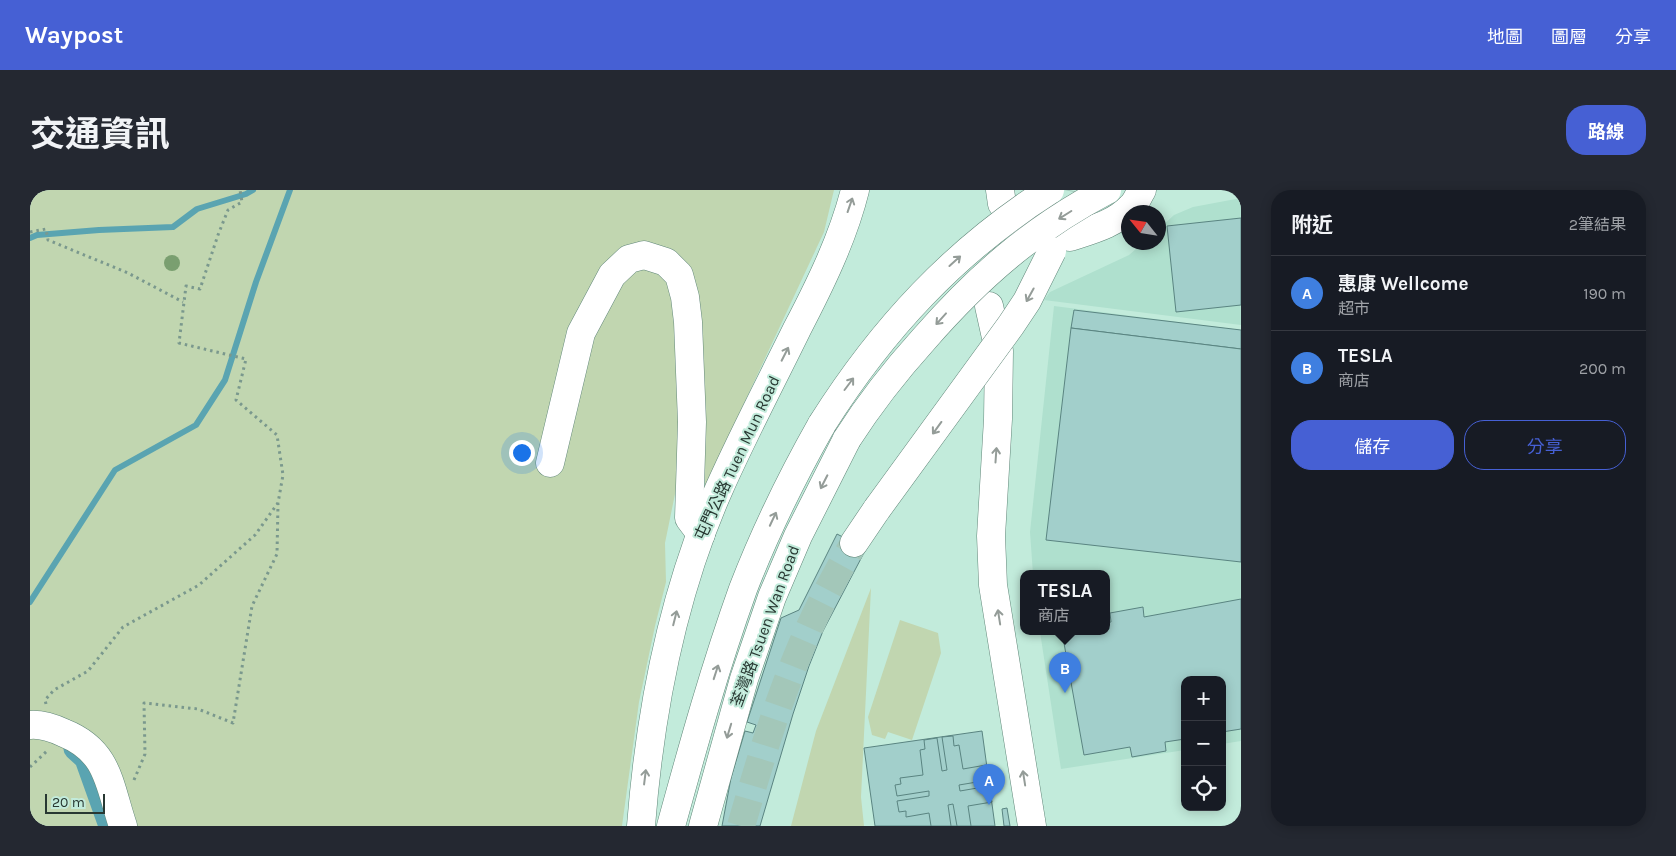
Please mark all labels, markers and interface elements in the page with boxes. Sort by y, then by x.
text: Waypost [25,21,123,49]
text: 地圖 [1487,26,1523,48]
text: 圖層 [1551,26,1587,48]
text: 分享 [1615,26,1651,48]
button: 路線 [1566,105,1646,155]
text: 交通資訊 [30,114,170,155]
one-way arrow [846,198,856,214]
north arrow [1121,205,1166,250]
one-way arrow [1058,210,1072,220]
text: 附近 [1291,213,1333,237]
text: 2筆結果 [1569,215,1626,234]
one-way arrow [949,255,962,267]
text: 惠康 Wellcome [1338,273,1469,295]
text: A [1302,284,1312,303]
text: 190 m [1583,284,1626,303]
one-way arrow [1025,287,1034,302]
text: 超市 [1338,299,1370,318]
one-way arrow [935,313,947,326]
text: TESLA [1338,345,1393,367]
one-way arrow [781,347,790,362]
text: B [1302,359,1312,378]
text: 200 m [1579,359,1626,378]
text: 商店 [1338,371,1370,390]
street label: 屯門公路 Tuen Mun Road [690,373,784,543]
one-way arrow [844,377,854,391]
button: 儲存 [1291,420,1454,470]
button: 分享 [1464,420,1626,470]
one-way arrow [931,421,942,434]
your location [509,440,535,466]
one-way arrow [991,448,1000,464]
one-way arrow [819,474,829,489]
one-way arrow [768,512,778,527]
street label: 荃灣路 Tsuen Wan Road [727,542,803,710]
popup [1020,570,1110,635]
text: TESLA [1038,580,1092,602]
text: 商店 [1038,606,1070,625]
one-way arrow [670,610,680,626]
one-way arrow [993,610,1003,626]
pin: B [1049,652,1081,693]
one-way arrow [711,664,721,680]
map controls [1181,676,1226,811]
button: + [1181,676,1226,721]
button: − [1181,721,1226,766]
one-way arrow [724,723,734,739]
pin: A [973,764,1005,805]
button: locate [1181,766,1226,811]
one-way arrow [641,770,651,786]
one-way arrow [1018,770,1028,786]
scale bar [45,791,105,814]
text: 20 m [52,794,85,811]

